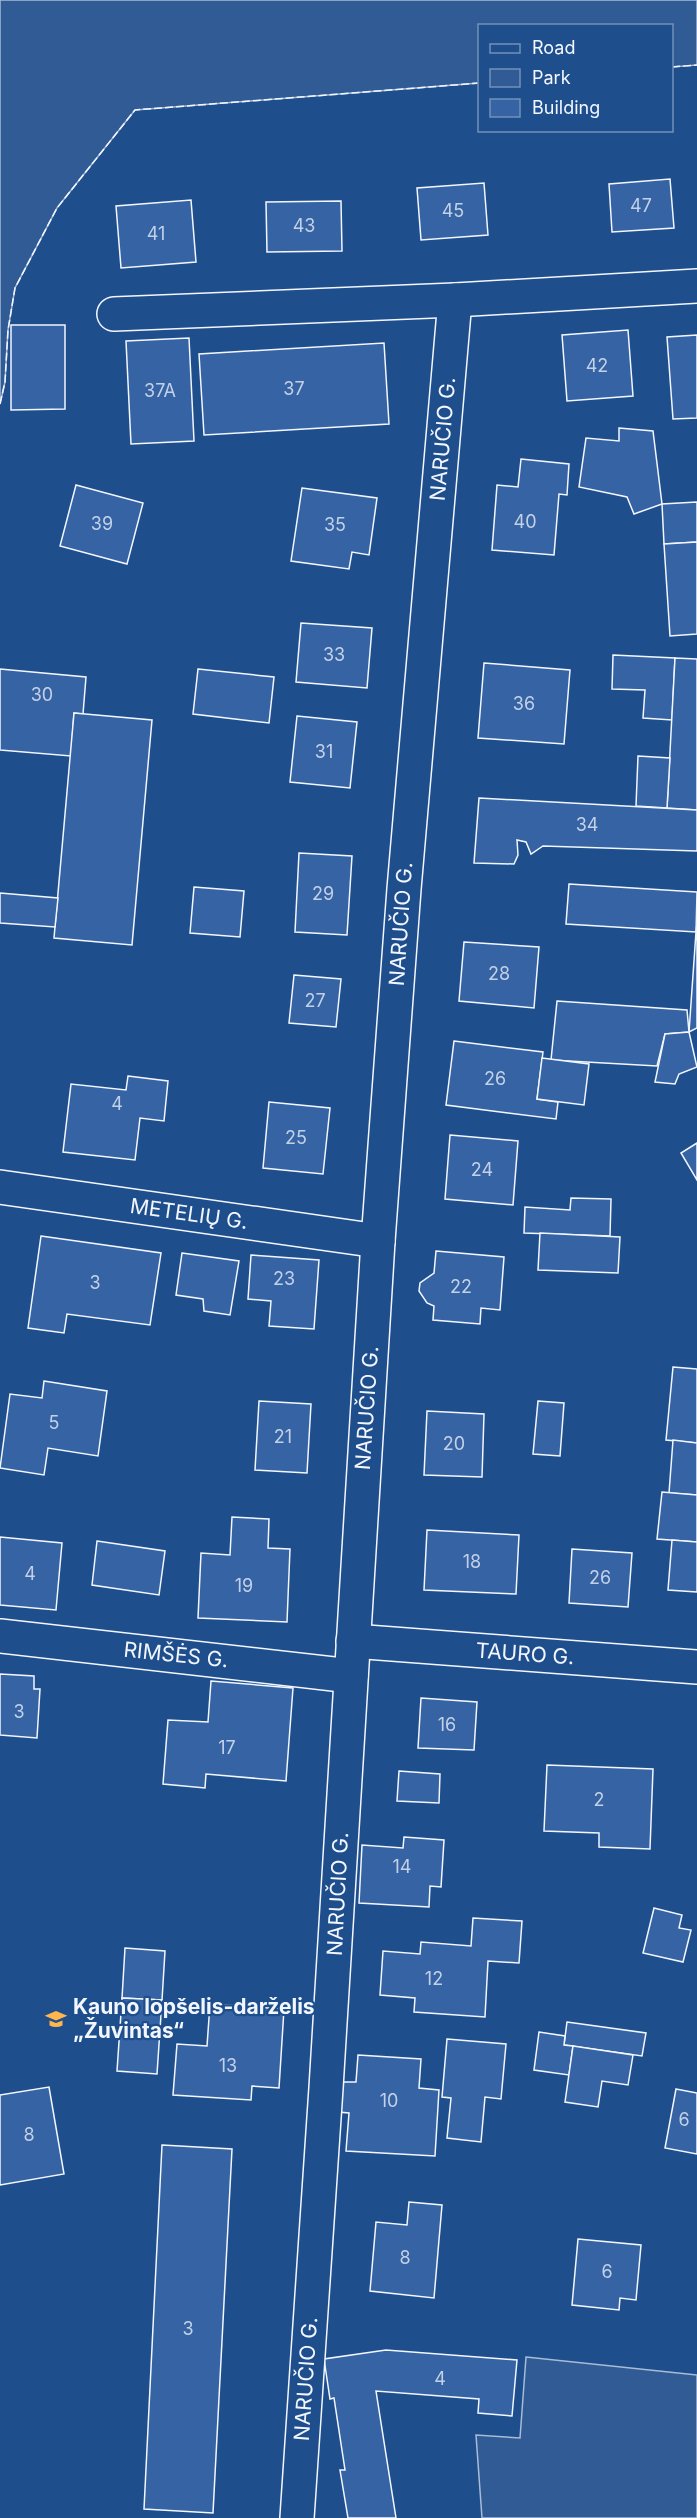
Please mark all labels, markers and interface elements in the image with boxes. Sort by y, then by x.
legend [478,24,673,132]
text: Road [532,37,575,58]
text: Park [532,67,571,88]
text: Building [532,97,600,118]
house number: 47 [630,195,652,216]
house number: 45 [442,200,464,221]
house number: 43 [293,215,315,236]
house number: 41 [147,223,165,244]
house number: 42 [586,355,608,376]
street label: NARUČIO G. [425,376,460,502]
house number: 37 [283,378,305,399]
house number: 37A [144,380,176,401]
house number: 40 [514,511,536,532]
house number: 39 [91,513,113,534]
house number: 35 [324,514,346,535]
house number: 33 [323,644,345,665]
house number: 30 [31,684,53,705]
house number: 36 [513,693,535,714]
house number: 31 [315,741,333,762]
house number: 34 [576,814,598,835]
street label: NARUČIO G. [384,861,417,987]
house number: 29 [312,883,334,904]
house number: 28 [488,963,510,984]
house number: 27 [304,990,326,1011]
house number: 26 [484,1068,506,1089]
house number: 4 [111,1093,123,1114]
house number: 25 [285,1127,307,1148]
house number: 24 [471,1159,493,1180]
street label: METELIŲ G. [129,1193,250,1234]
house number: 23 [273,1268,295,1289]
house number: 3 [89,1272,101,1293]
house number: 22 [450,1276,472,1297]
street label: NARUČIO G. [350,1345,383,1471]
house number: 5 [49,1412,59,1433]
house number: 21 [274,1426,292,1447]
house number: 20 [443,1433,465,1454]
house number: 18 [463,1551,481,1572]
house number: 4 [24,1563,36,1584]
house number: 26 [589,1567,611,1588]
house number: 19 [235,1575,253,1596]
street label: RIMŠĖS G. [122,1636,230,1672]
street label: TAURO G. [475,1638,575,1669]
house number: 3 [13,1701,25,1722]
house number: 16 [438,1714,456,1735]
house number: 17 [218,1737,236,1758]
house number: 2 [594,1789,604,1810]
street label: NARUČIO G. [322,1831,353,1957]
house number: 14 [393,1856,411,1877]
house number: 12 [425,1968,443,1989]
place label: Kauno lopšelis-darželis „Žuvintas“ [73,1994,315,2043]
school or university icon: Kauno lopšelis-darželis „Žuvintas“ [44,2007,68,2031]
house number: 13 [219,2055,237,2076]
house number: 10 [380,2090,398,2111]
house number: 6 [678,2109,690,2130]
house number: 8 [23,2124,35,2145]
house number: 8 [399,2247,411,2268]
house number: 6 [601,2261,613,2282]
street label: NARUČIO G. [289,2316,322,2442]
house number: 3 [182,2318,194,2339]
house number: 4 [434,2368,446,2389]

